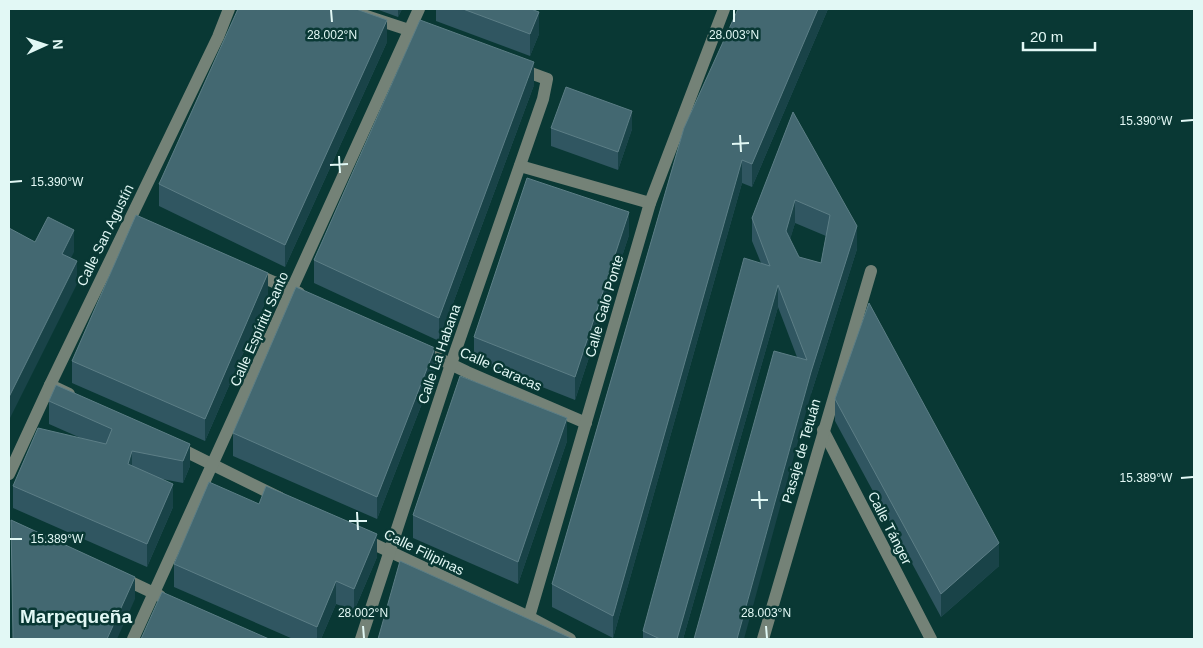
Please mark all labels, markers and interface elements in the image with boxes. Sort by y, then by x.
north arrow [20,20,70,70]
scale bar [1023,20,1096,52]
text: 28.002°N [307,28,357,42]
text: 28.003°N [709,28,759,42]
text: 20 m [1030,28,1063,45]
text: N [50,39,66,50]
text: 15.390°W [1120,114,1173,128]
text: 15.390°W [31,175,84,189]
street label: Calle San Agustín [73,181,137,289]
street label: Calle Galo Ponte [582,253,626,359]
street label: Calle Espíritu Santo [227,269,292,389]
street label: Calle La Habana [414,302,464,406]
street label: Calle Caracas [458,344,544,394]
street label: Pasaje de Tetuán [778,397,824,505]
text: 15.389°W [1120,471,1173,485]
street label: Calle Tánger [865,489,915,568]
street label: Calle Filipinas [381,526,467,578]
text: 15.389°W [31,532,84,546]
district label: Marpequeña [20,606,132,627]
text: 28.002°N [338,606,388,620]
text: 28.003°N [741,606,791,620]

